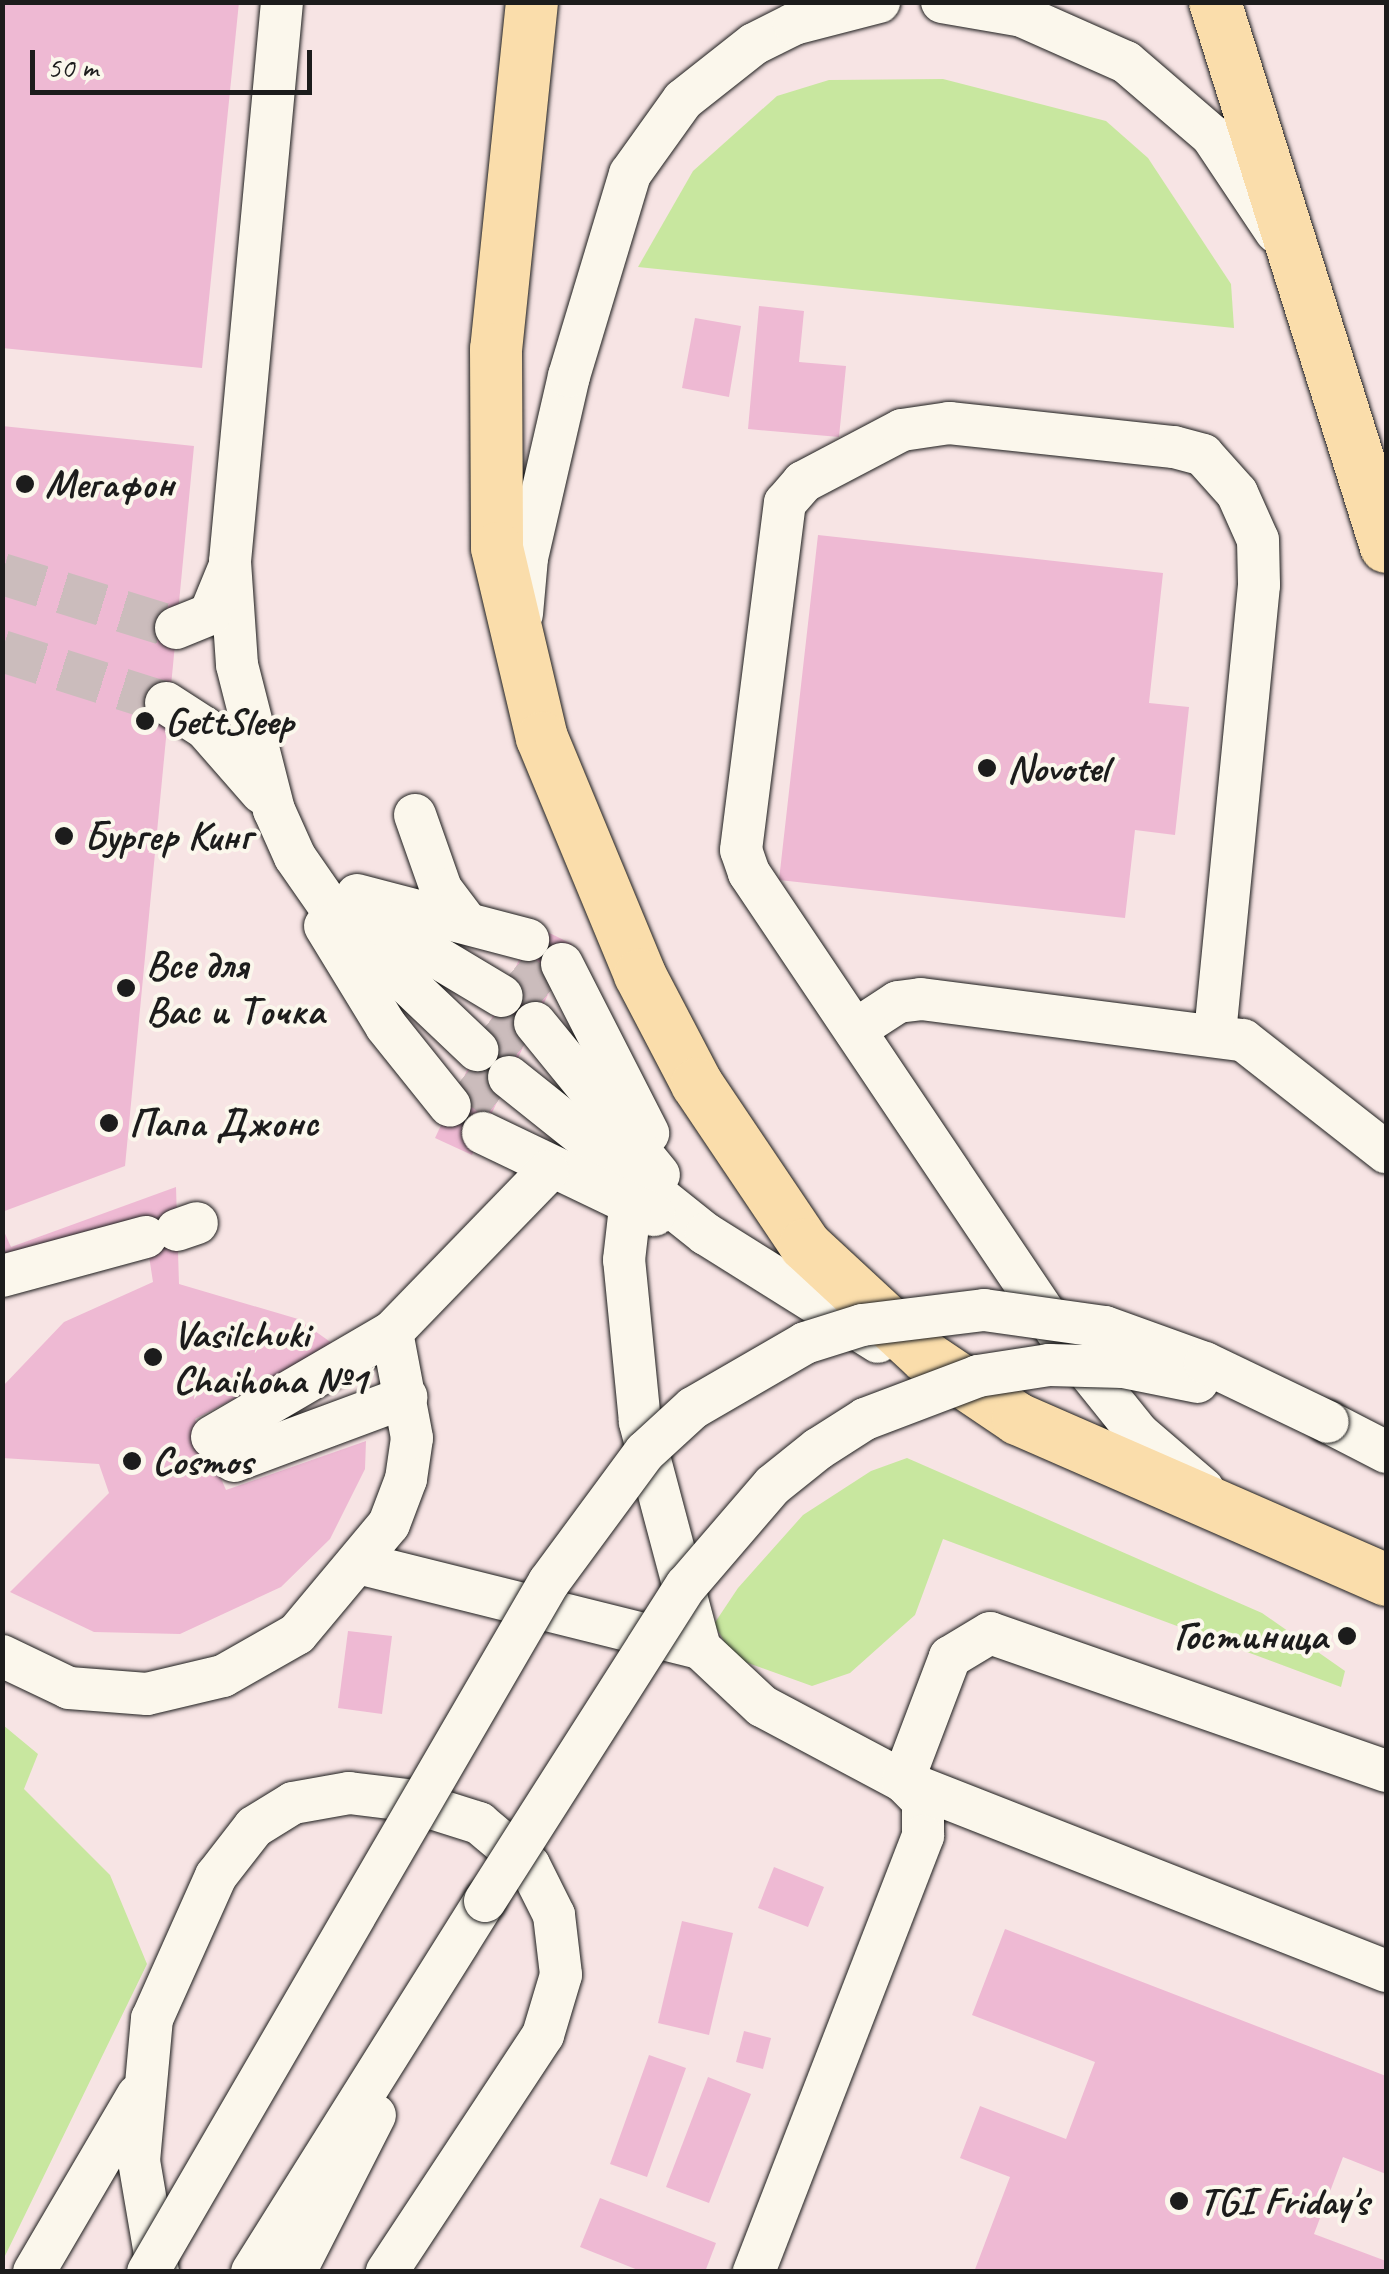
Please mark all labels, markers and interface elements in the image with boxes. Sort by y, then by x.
scale bar [35,30,318,92]
text: 50 m [47,48,98,86]
place label: Мегафон [45,460,174,508]
marker: Мегафон [14,473,36,495]
place label: GettSleep [165,697,293,745]
marker: GettSleep [134,710,156,732]
place label: Novotel [1007,744,1108,792]
marker: Novotel [976,757,998,779]
place label: Бургер Кинг [84,812,251,860]
marker: Бургер Кинг [53,825,75,847]
place label: Все для Вас и Точка [146,941,309,1035]
marker: Все для Вас и Точка [115,977,137,999]
place label: Папа Джонс [129,1099,315,1147]
marker: Папа Джонс [98,1112,120,1134]
place label: Vasilchuki Chaihona №1 [173,1310,367,1404]
marker: Vasilchuki Chaihona №1 [142,1346,164,1368]
place label: Cosmos [152,1437,253,1485]
marker: Cosmos [121,1450,143,1472]
place label: Гостиница [1174,1612,1327,1660]
marker: Гостиница [1336,1625,1358,1647]
place label: TGI Friday's [1199,2177,1369,2225]
marker: TGI Friday's [1168,2190,1190,2212]

